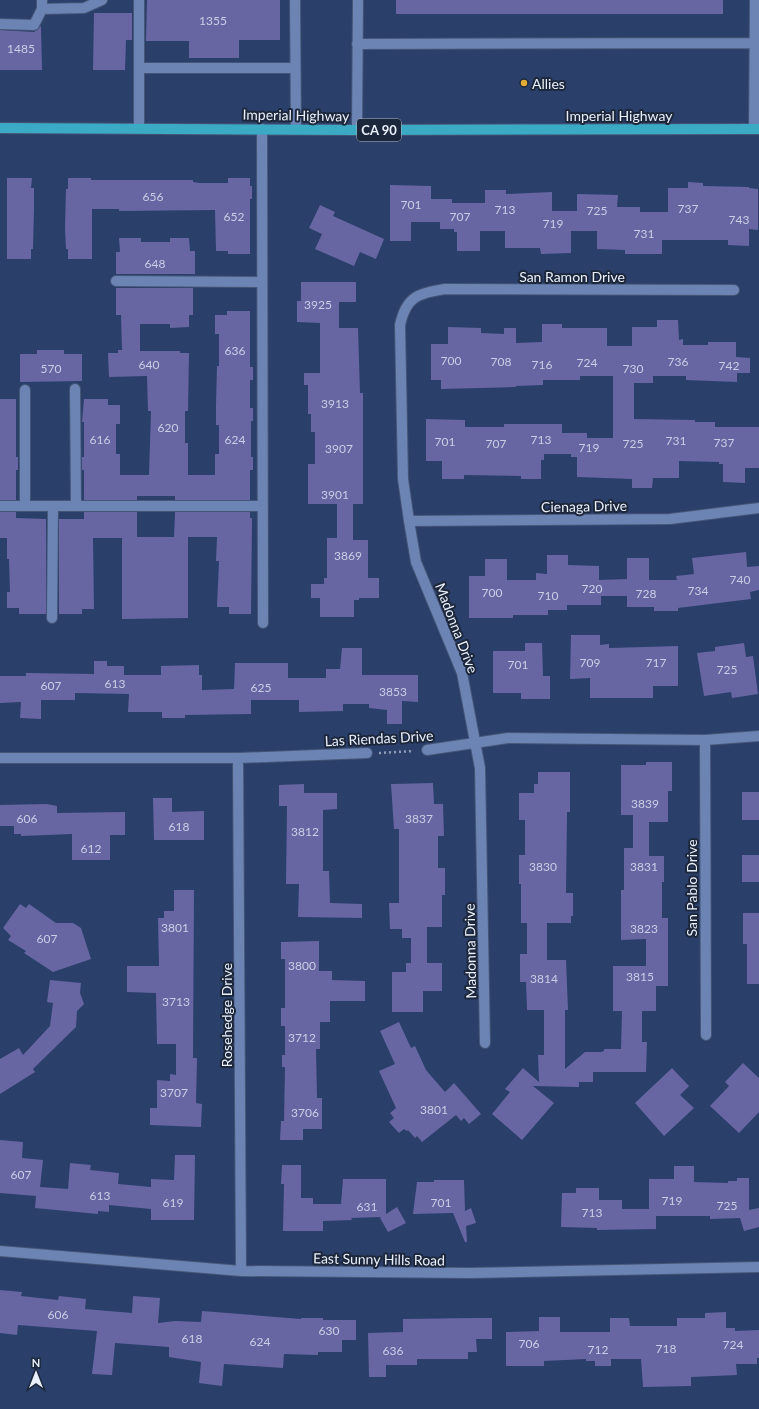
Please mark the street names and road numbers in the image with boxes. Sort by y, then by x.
street label: Imperial Highway [242,106,350,124]
street label: Imperial Highway [566,107,673,124]
road number: CA 90 [357,119,401,141]
street label: San Ramon Drive [519,268,625,285]
street label: Cienaga Drive [541,497,627,515]
street label: Madonna Drive [432,581,482,675]
street label: Las Riendas Drive [324,727,434,749]
street label: San Pablo Drive [683,839,700,937]
street label: Madonna Drive [461,903,479,999]
street label: Rosehedge Drive [218,963,235,1067]
street label: East Sunny Hills Road [313,1249,445,1269]

